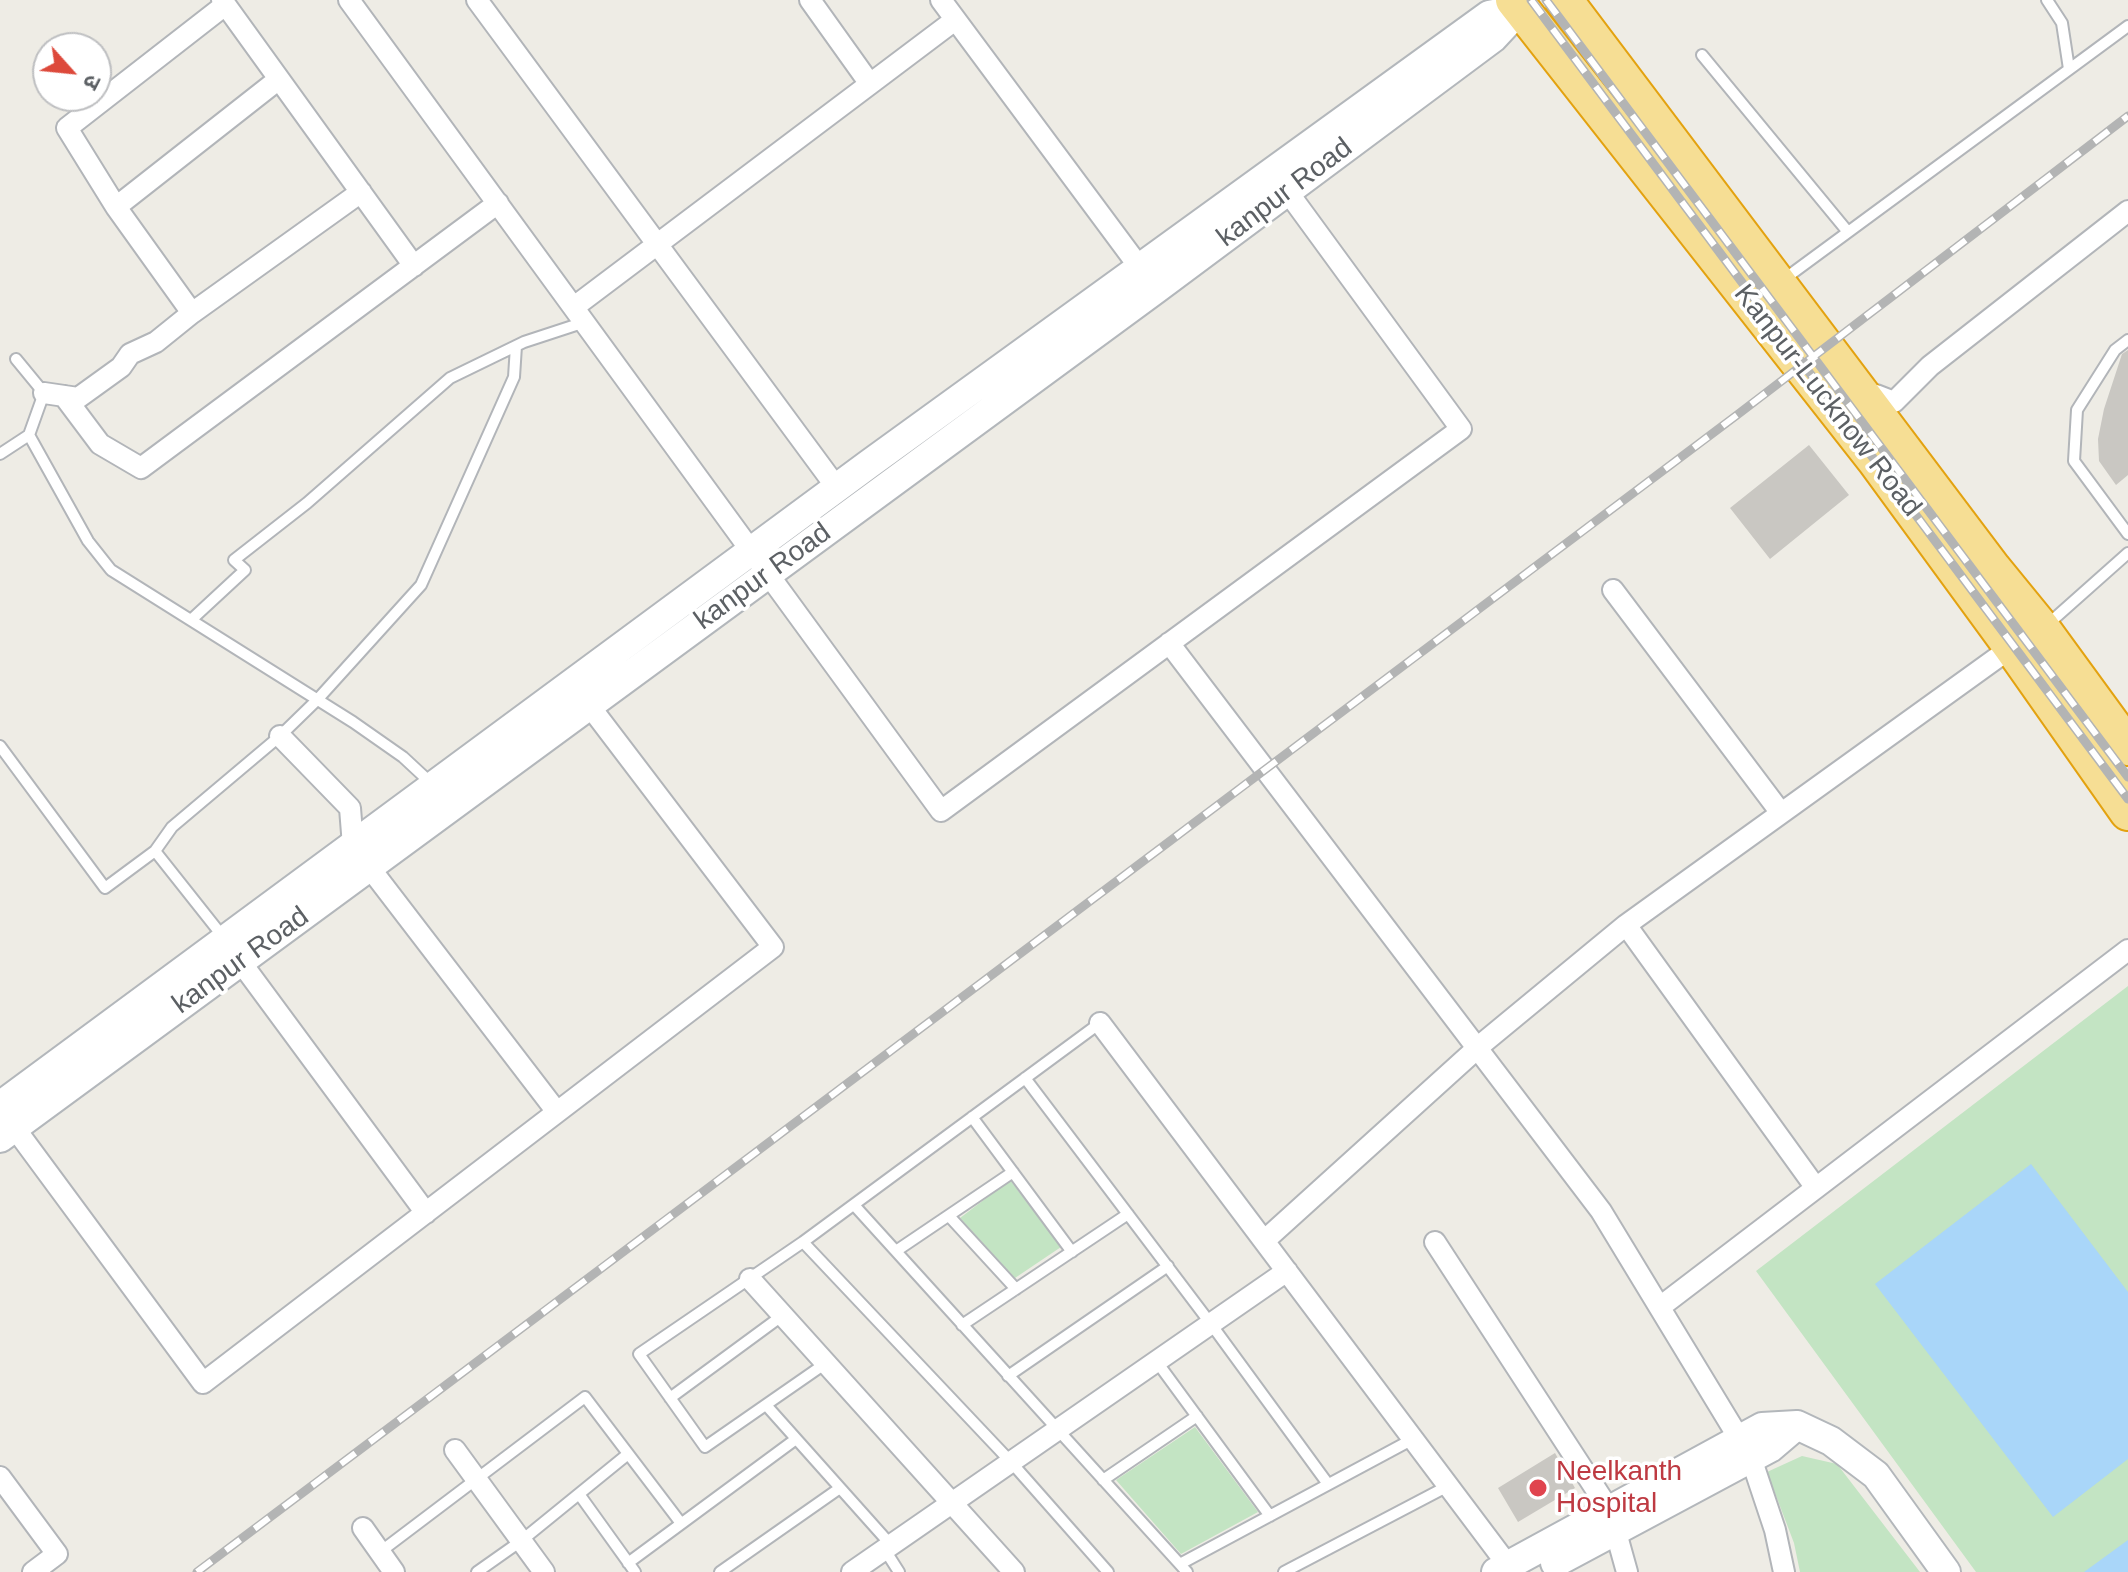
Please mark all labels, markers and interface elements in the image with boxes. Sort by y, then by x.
north arrow [32,32,112,112]
text: उ [78,71,106,94]
street label: kanpur Road [1211,131,1359,255]
street label: Kanpur-Lucknow Road [1726,278,1928,524]
street label: kanpur Road [688,516,838,638]
street label: kanpur Road [166,900,316,1022]
place label: Neelkanth Hospital [1556,1455,1682,1521]
marker: Neelkanth Hospital [1527,1477,1549,1499]

